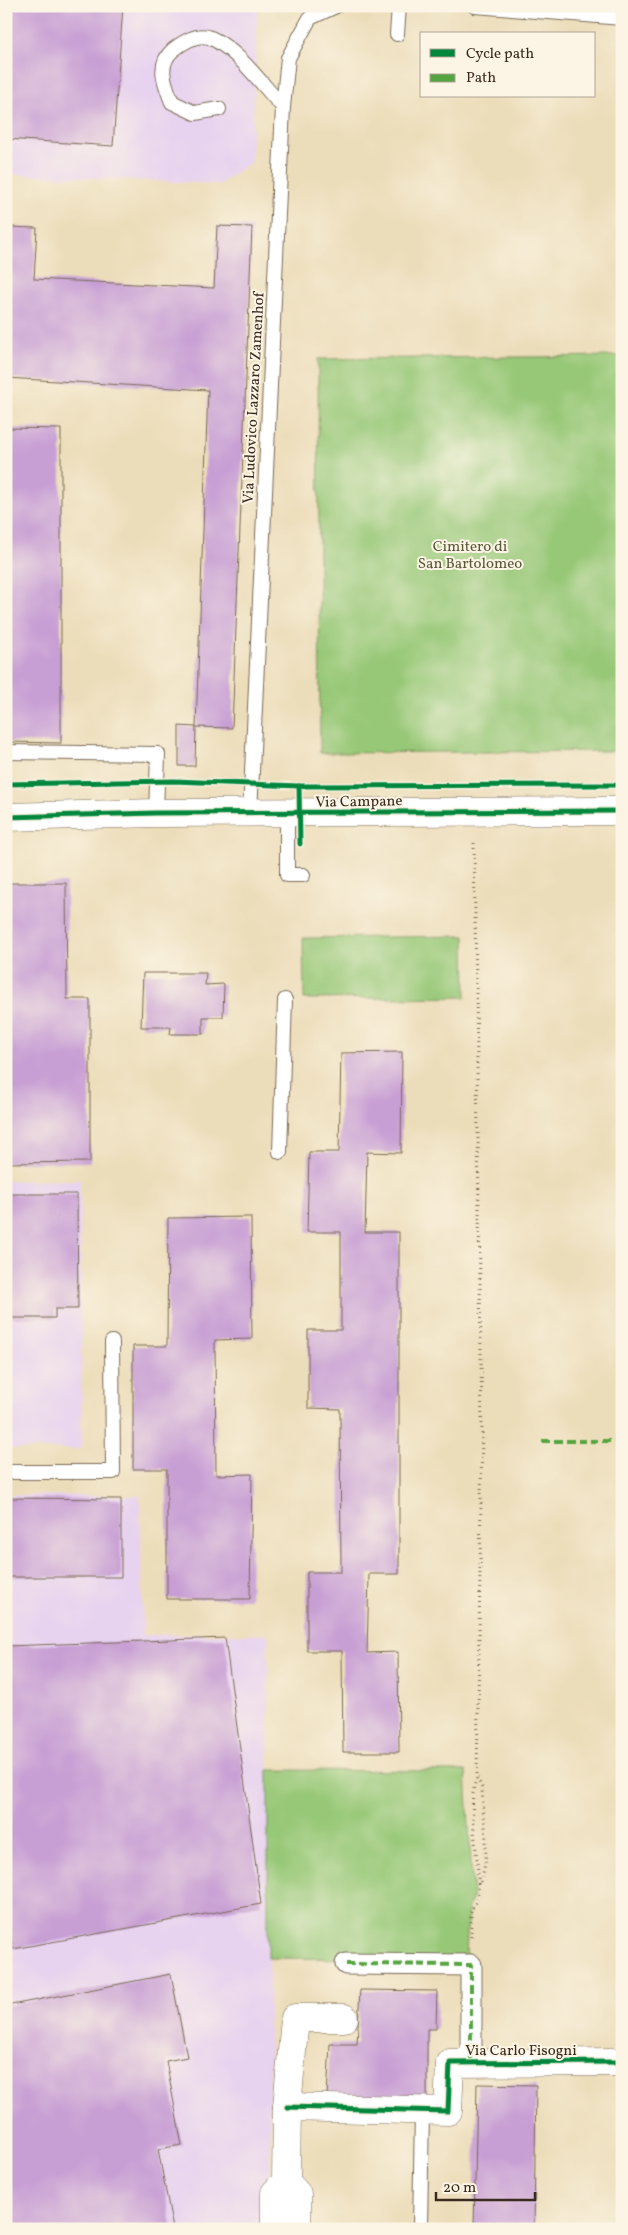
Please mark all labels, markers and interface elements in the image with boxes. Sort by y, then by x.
legend [420,32,596,98]
text: Cycle path [466,44,534,65]
text: Path [466,68,496,89]
street label: Via Ludovico Lazzaro Zamenhof [238,290,271,504]
park label: Cimitero di San Bartolomeo [418,537,522,575]
street label: Via Campane [315,791,403,814]
street label: Via Carlo Fisogni [465,2041,577,2062]
scale bar [436,2170,534,2202]
text: 20 m [443,2178,476,2199]

